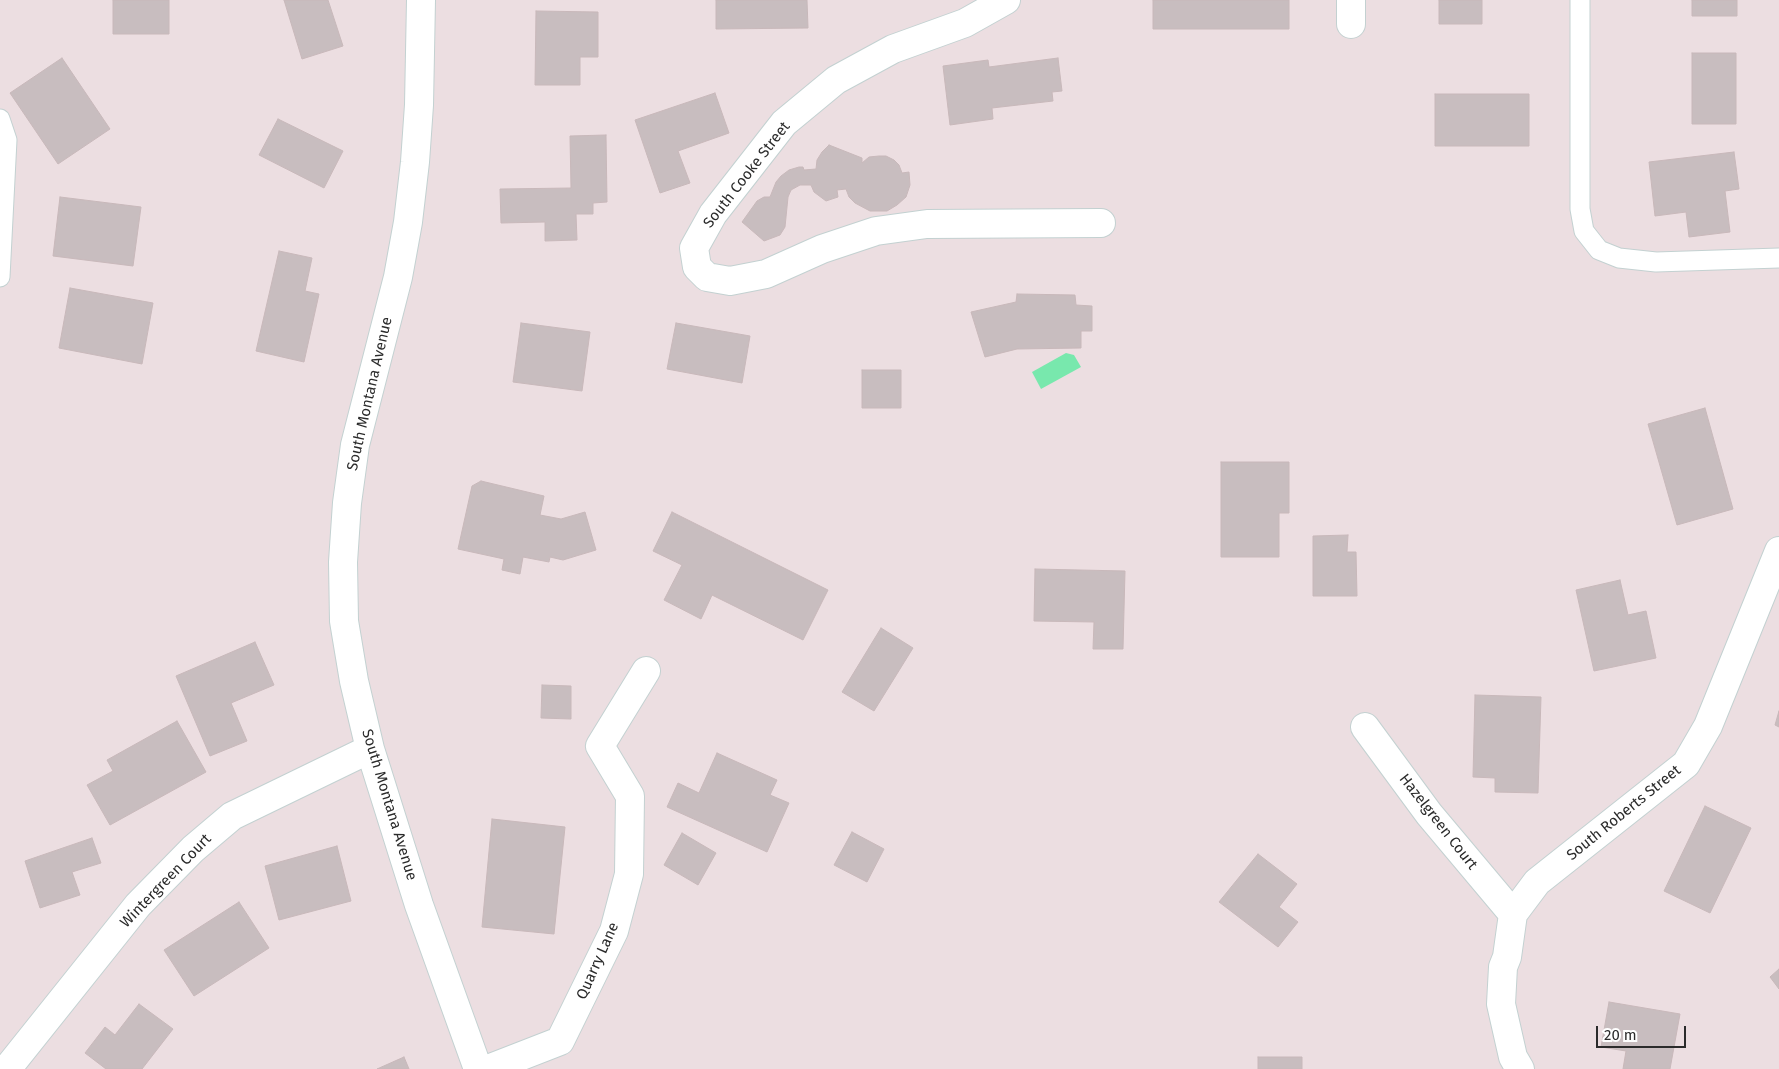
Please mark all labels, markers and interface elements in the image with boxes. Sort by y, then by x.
street label: South Cooke Street [700,118,794,232]
street label: South Montana Avenue [344,315,396,473]
street label: South Montana Avenue [357,727,421,883]
street label: South Roberts Street [1563,762,1685,864]
street label: Hazelgreen Court [1395,771,1481,873]
street label: Wintergreen Court [117,830,215,932]
street label: Quarry Lane [573,920,623,1002]
scale bar [1599,1016,1689,1048]
text: 20 m [1604,1026,1637,1044]

